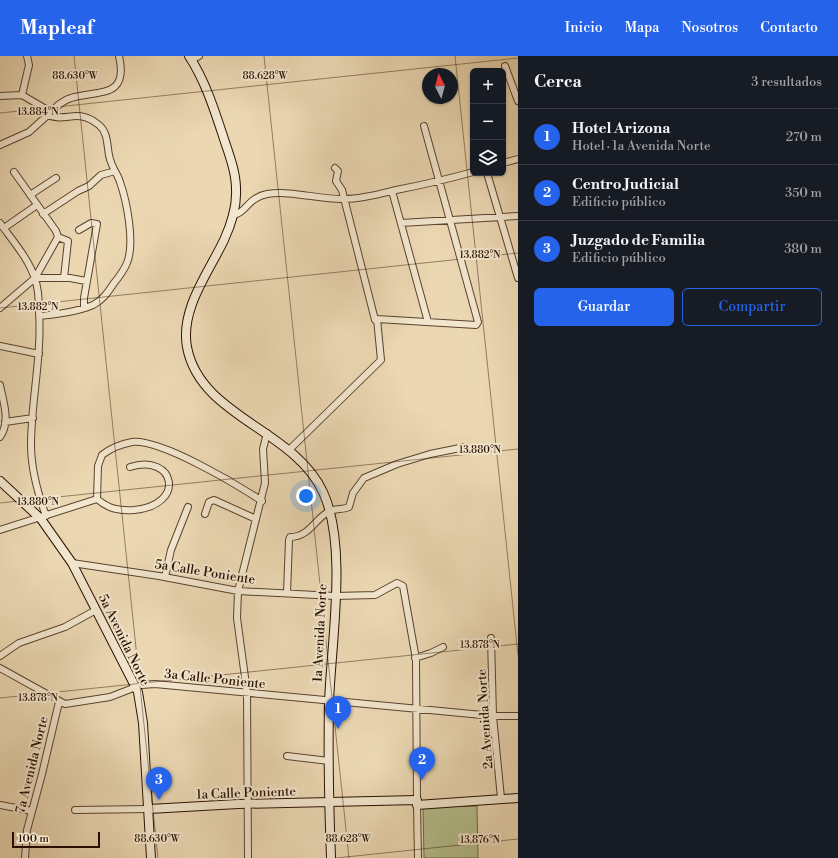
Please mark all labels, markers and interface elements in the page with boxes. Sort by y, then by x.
text: Mapleaf [20,16,93,40]
text: Inicio [565,19,603,37]
text: Mapa [625,19,659,37]
text: Nosotros [681,19,738,37]
text: Contacto [760,19,818,37]
north arrow [422,68,458,104]
map controls [470,68,506,176]
button: + [470,68,506,104]
text: 88.630°W [52,70,99,82]
text: 88.628°W [242,70,288,82]
text: Cerca [534,71,582,93]
text: 3 resultados [751,74,822,90]
button: − [470,104,506,140]
text: 13.884°N [17,106,59,118]
text: Hotel Arizona [572,119,670,138]
text: 1 [544,129,550,145]
text: 270 m [786,129,822,145]
text: Hotel · 1a Avenida Norte [572,138,711,154]
button: layers [470,140,506,176]
text: Centro Judicial [572,175,679,194]
text: 2 [543,185,551,201]
text: 350 m [785,185,822,201]
text: Edificio público [572,194,666,210]
text: Juzgado de Familia [572,231,705,250]
text: 3 [543,241,551,257]
text: 380 m [784,241,822,257]
text: 13.882°N [459,249,501,261]
text: Edificio público [572,250,666,266]
button: Guardar [534,288,674,326]
button: Compartir [682,288,822,326]
text: 13.882°N [17,301,59,313]
text: 13.880°N [459,444,502,456]
your location [296,486,316,506]
text: 13.880°N [17,496,60,508]
street label: 5a Calle Poniente [154,556,257,588]
street label: 1a Avenida Norte [309,583,331,683]
street label: 5a Avenida Norte [95,592,153,689]
text: 13.878°N [460,639,501,651]
street label: 3a Calle Poniente [164,666,267,692]
street label: 2a Avenida Norte [473,668,496,770]
text: 13.878°N [18,692,59,704]
pin: 1 [325,696,351,729]
street label: 7a Avenida Norte [12,714,52,815]
pin: 2 [409,747,435,780]
pin: 3 [146,767,172,800]
street label: 1a Calle Poniente [196,783,297,803]
scale bar [12,830,100,849]
text: 100 m [18,832,49,846]
text: 88.630°W [134,833,181,845]
text: 88.628°W [325,833,371,845]
text: 13.876°N [460,834,501,846]

